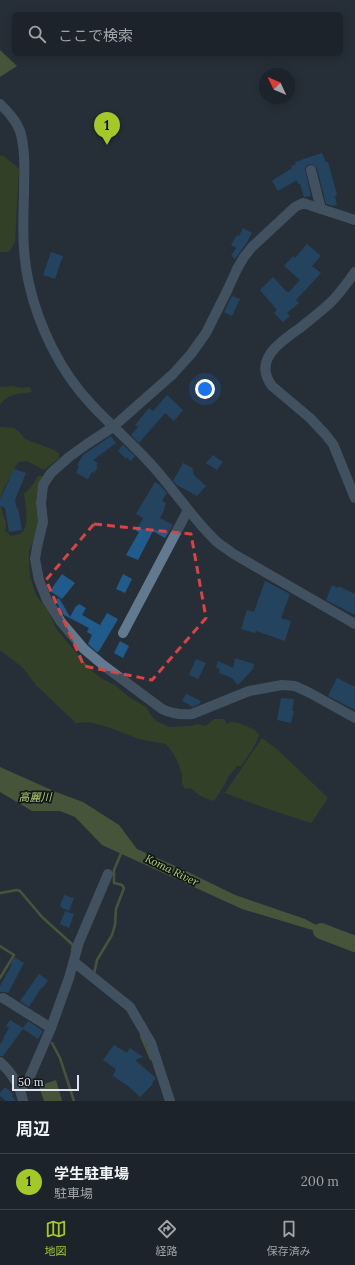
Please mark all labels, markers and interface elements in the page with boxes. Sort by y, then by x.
search box [12,12,343,56]
icon: search [26,23,48,45]
text: ここで検索 [58,26,133,45]
north arrow [259,68,295,104]
pin: 1 [94,112,120,145]
your location [195,379,215,399]
water label: 高麗川 [19,790,52,804]
water label: Koma River [143,851,202,889]
scale bar [12,1073,79,1092]
text: 50 m [18,1075,44,1089]
text: 周辺 [16,1118,50,1140]
text: 学生駐車場 [54,1164,129,1183]
text: 1 [26,1173,32,1190]
text: 200 m [301,1173,339,1190]
text: 駐車場 [54,1185,93,1202]
tab: 地図 [45,1218,67,1258]
tab: 経路 [156,1218,178,1258]
tab: 保存済み [267,1218,311,1258]

